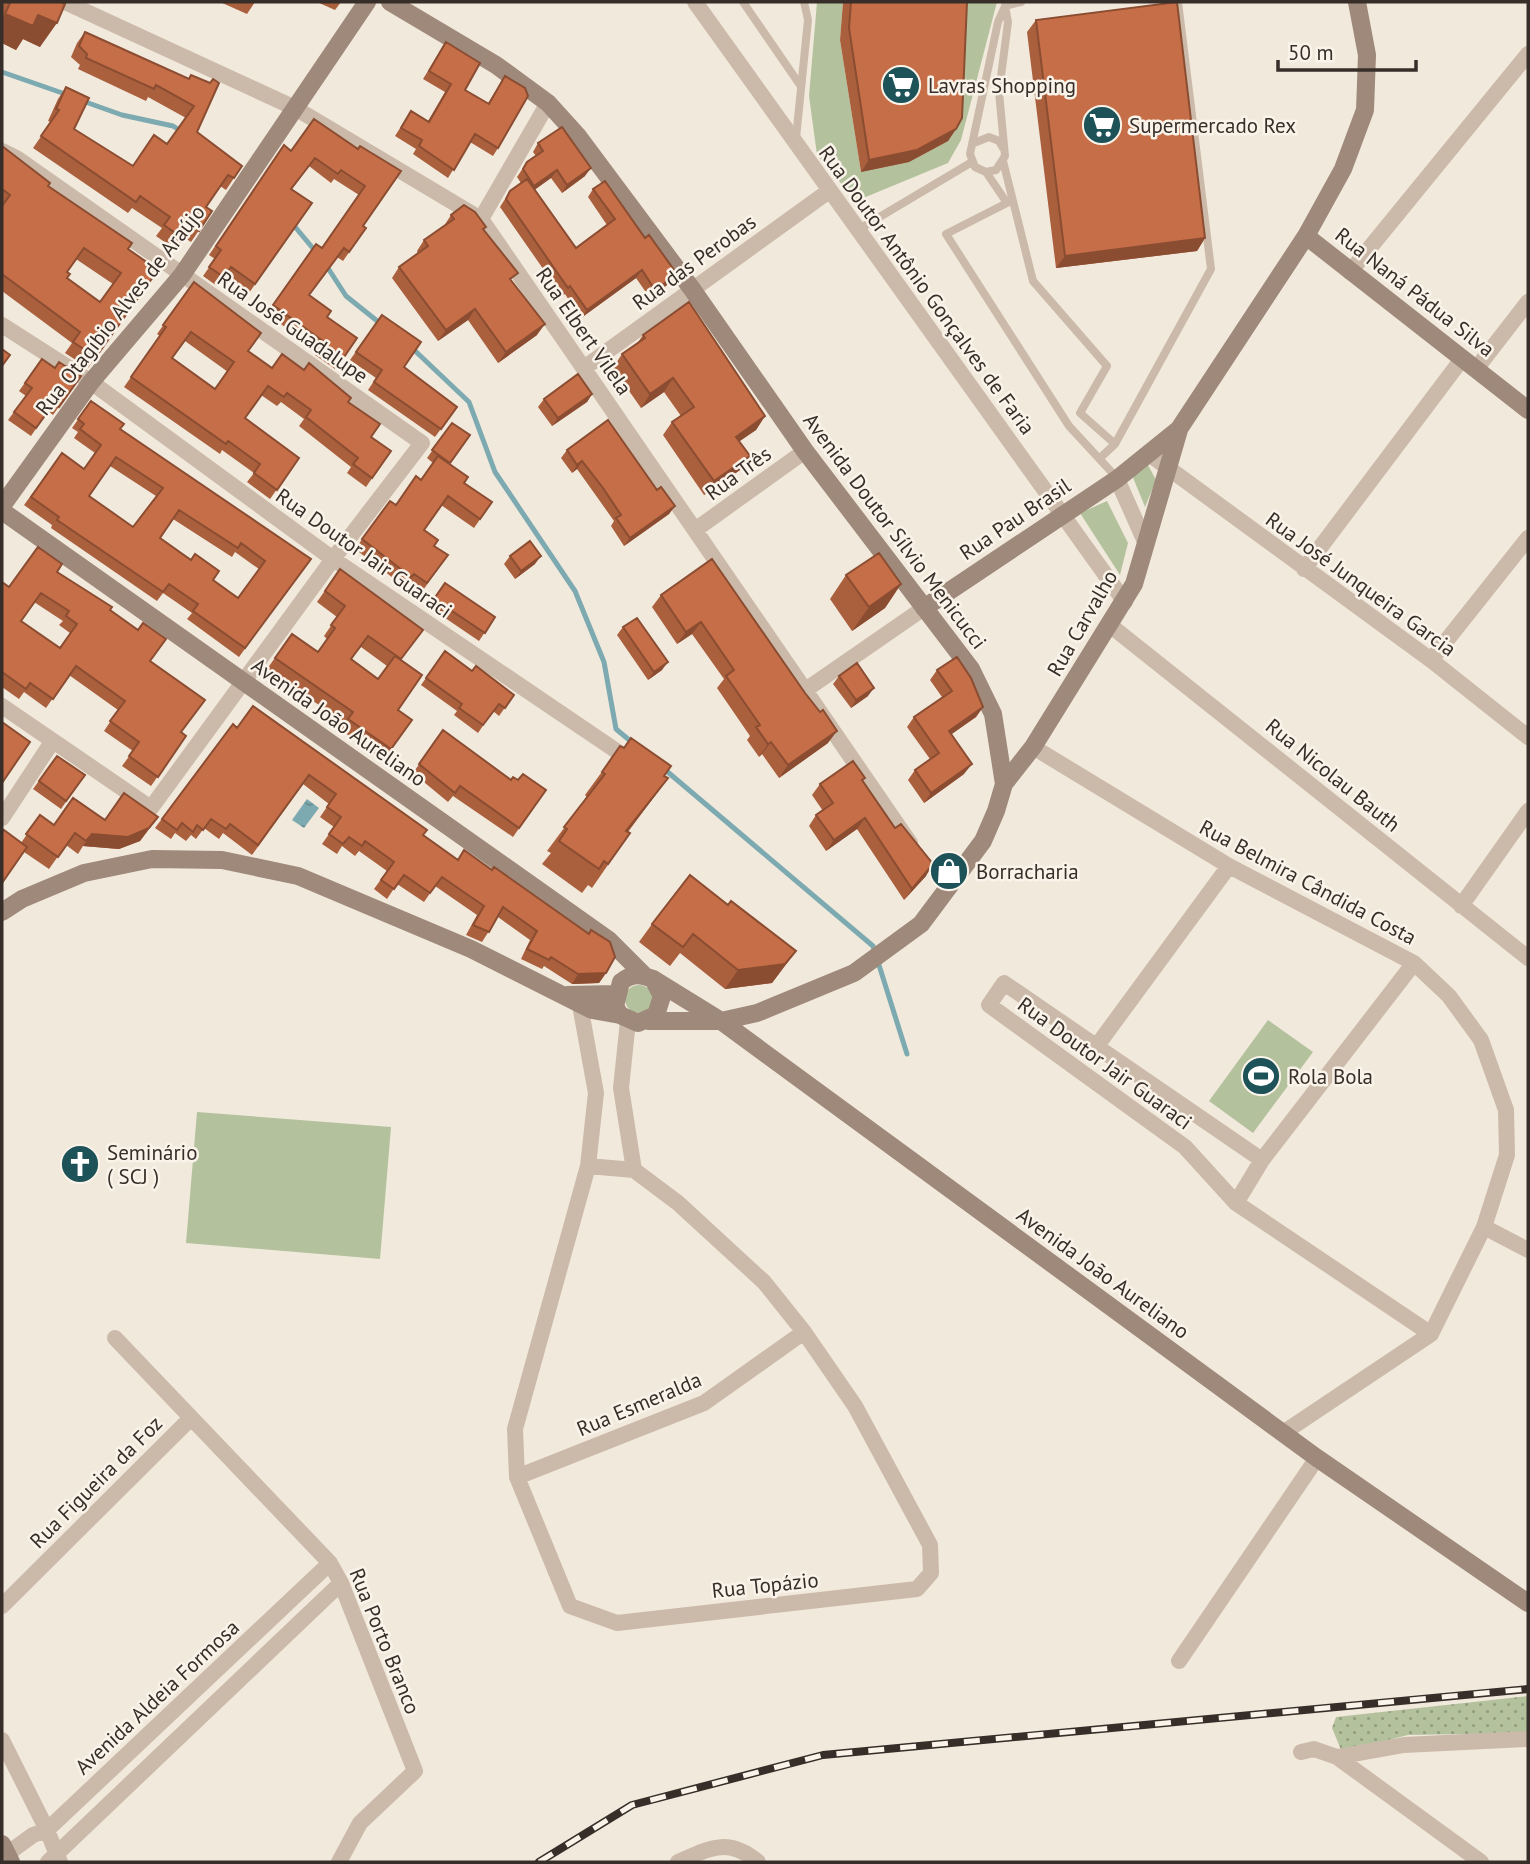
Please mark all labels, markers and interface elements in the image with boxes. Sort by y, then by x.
scale bar [1278,28,1416,72]
text: 50 m [1288,39,1334,66]
supermarket icon: Lavras Shopping [880,64,922,106]
place label: Lavras Shopping [928,72,1076,99]
supermarket icon: Supermercado Rex [1081,104,1123,146]
place label: Supermercado Rex [1129,112,1296,139]
street label: Rua Doutor Antônio Gonçalves de Faria [813,140,1041,440]
street label: Rua Otagíbio Alves de Araújo [29,199,211,421]
street label: Rua das Perobas [627,208,761,316]
street label: Rua Naná Pádua Silva [1330,221,1500,363]
street label: Rua Elbert Vilela [530,262,638,400]
street label: Rua José Guadalupe [212,265,374,389]
street label: Avenida Doutor Sílvio Menicucci [797,408,993,654]
street label: Rua Três [700,440,776,506]
street label: Rua Pau Brasil [954,472,1076,566]
street label: Rua Doutor Jair Guaraci [271,482,457,624]
street label: Rua José Junqueira Garcia [1260,506,1462,662]
street label: Rua Carvalho [1041,565,1123,681]
street label: Avenida João Aureliano [247,652,431,792]
street label: Rua Nicolau Bauth [1260,712,1406,838]
street label: Rua Belmira Cândida Costa [1195,813,1421,951]
shop icon: Borracharia [928,850,970,892]
place label: Borracharia [976,858,1079,885]
street label: Rua Doutor Jair Guaraci [1013,991,1197,1135]
sports icon: Rola Bola [1240,1055,1282,1097]
place label: Rola Bola [1288,1063,1373,1090]
place label: Seminário ( SCJ ) [107,1139,197,1190]
church icon: Seminário ( SCJ ) [59,1143,101,1185]
street label: Avenida João Aureliano [1011,1201,1195,1345]
street label: Rua Esmeralda [573,1366,705,1442]
street label: Rua Figueira da Foz [24,1410,168,1554]
street label: Rua Porto Branco [343,1564,427,1718]
street label: Rua Topázio [710,1566,820,1604]
street label: Avenida Aldeia Formosa [69,1614,245,1780]

